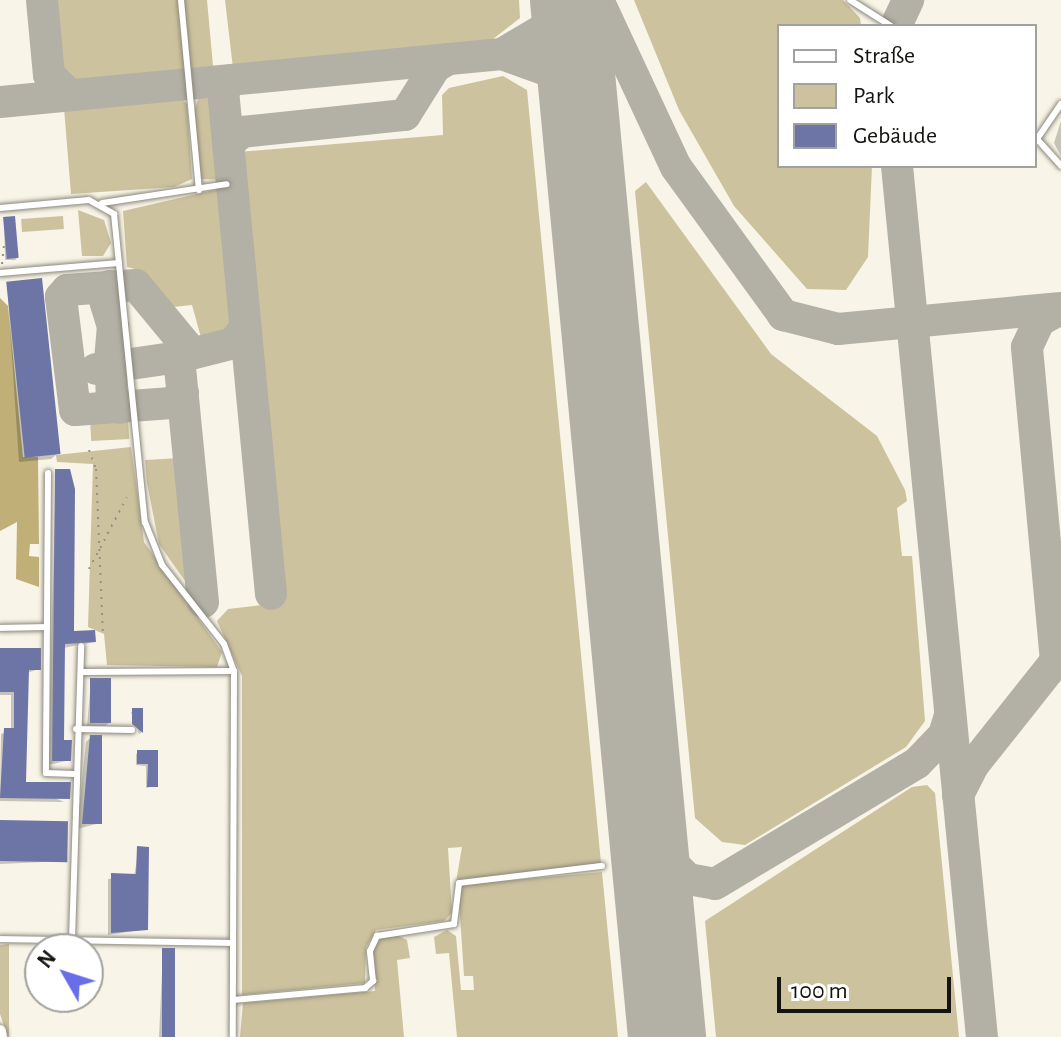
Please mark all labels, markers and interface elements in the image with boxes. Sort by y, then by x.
legend [777,24,1037,168]
text: Straße [853,44,915,68]
text: Park [853,84,894,108]
text: Gebäude [853,124,937,148]
north arrow [24,933,104,1013]
text: N [34,946,60,972]
scale bar [781,961,955,1011]
text: 100 m [791,979,848,1003]

